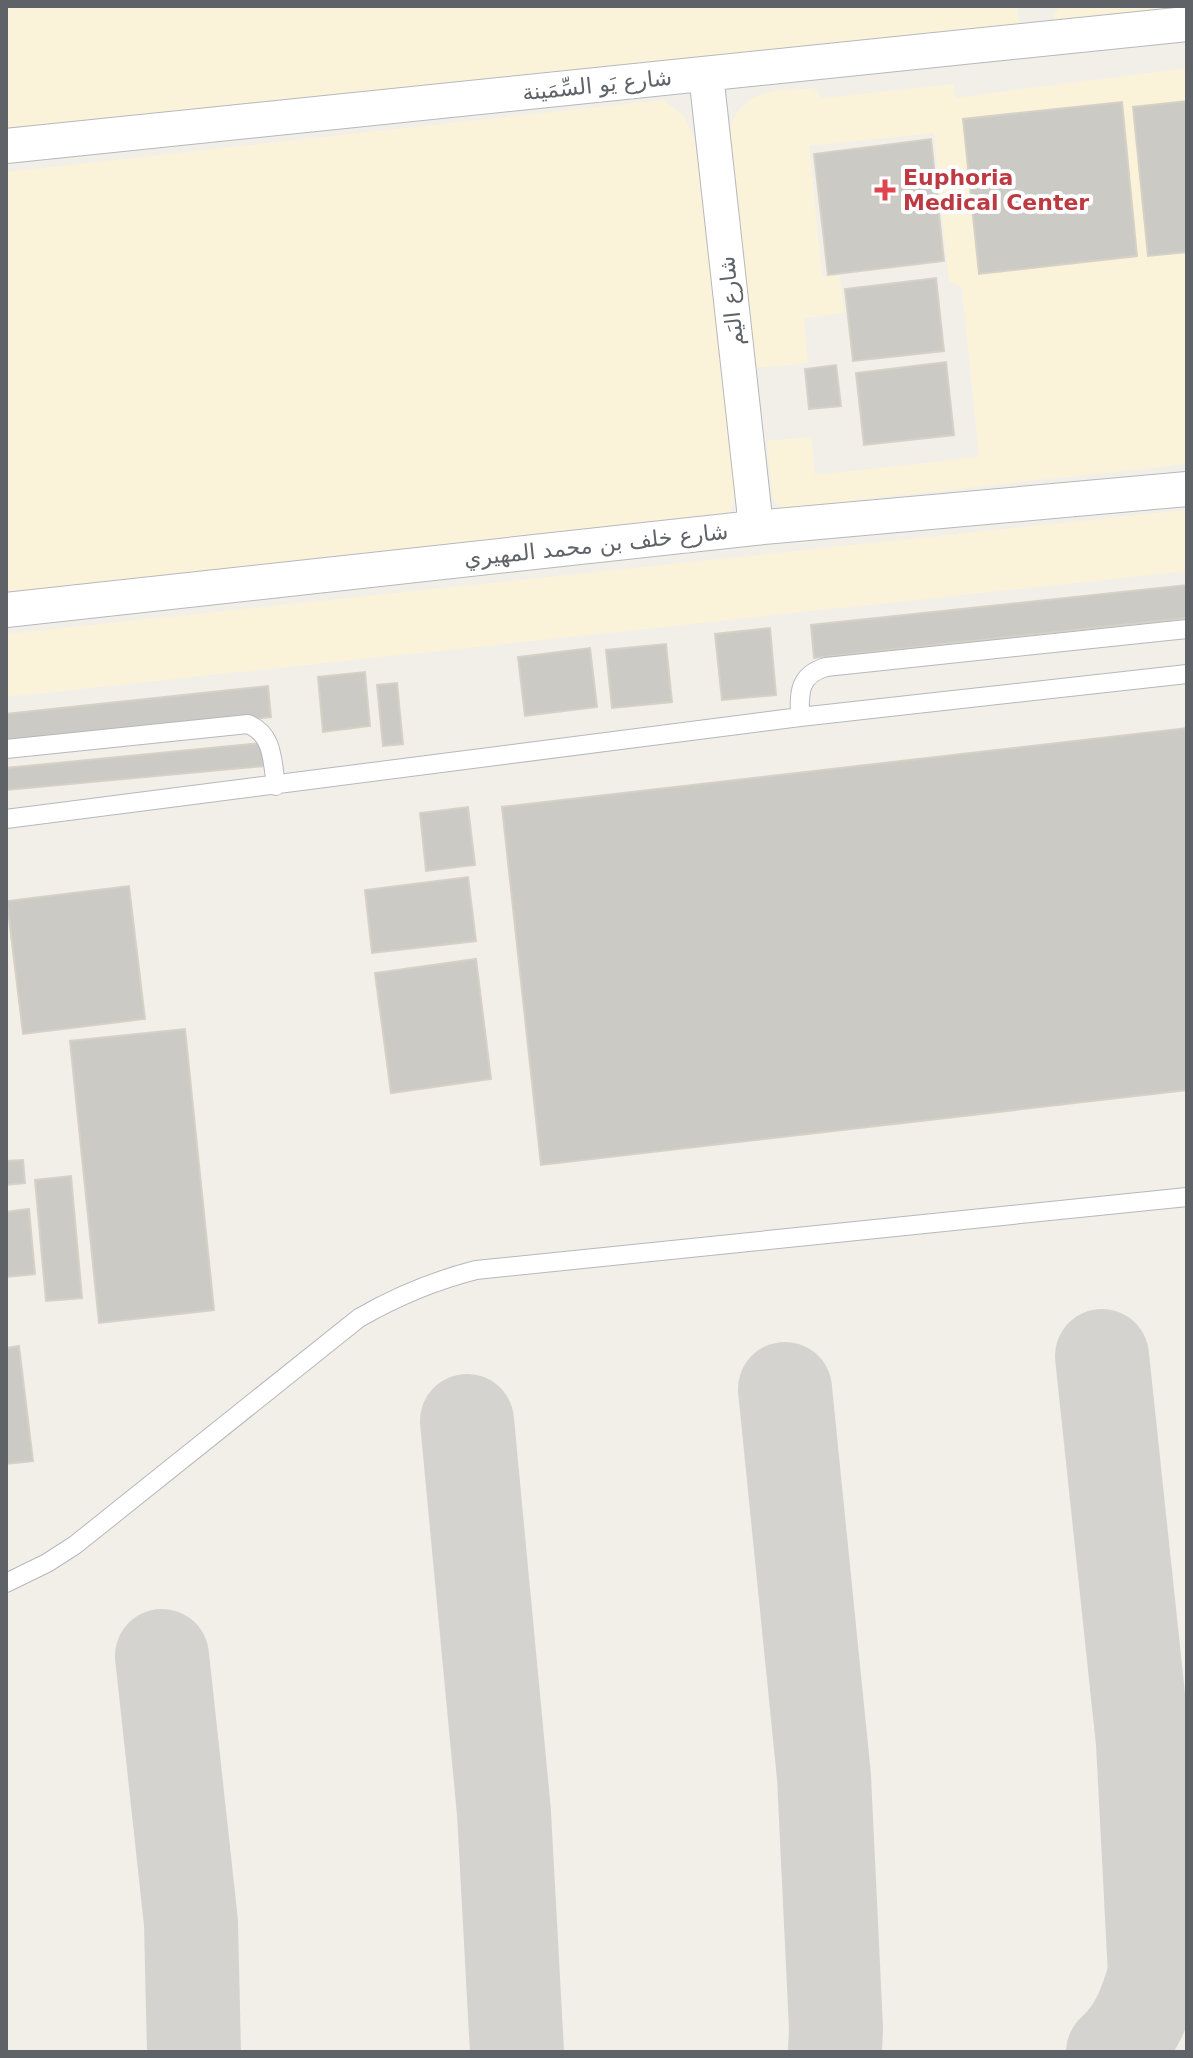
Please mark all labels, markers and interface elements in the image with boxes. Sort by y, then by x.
street label: شارع يَو السِّمَينة [521,65,673,105]
place label: Euphoria Medical Center [903,165,1089,215]
marker: Euphoria Medical Center [874,179,896,201]
street label: شارع اليَم [714,255,749,347]
street label: شارع خلف بن محمد المهيري [463,519,729,571]

